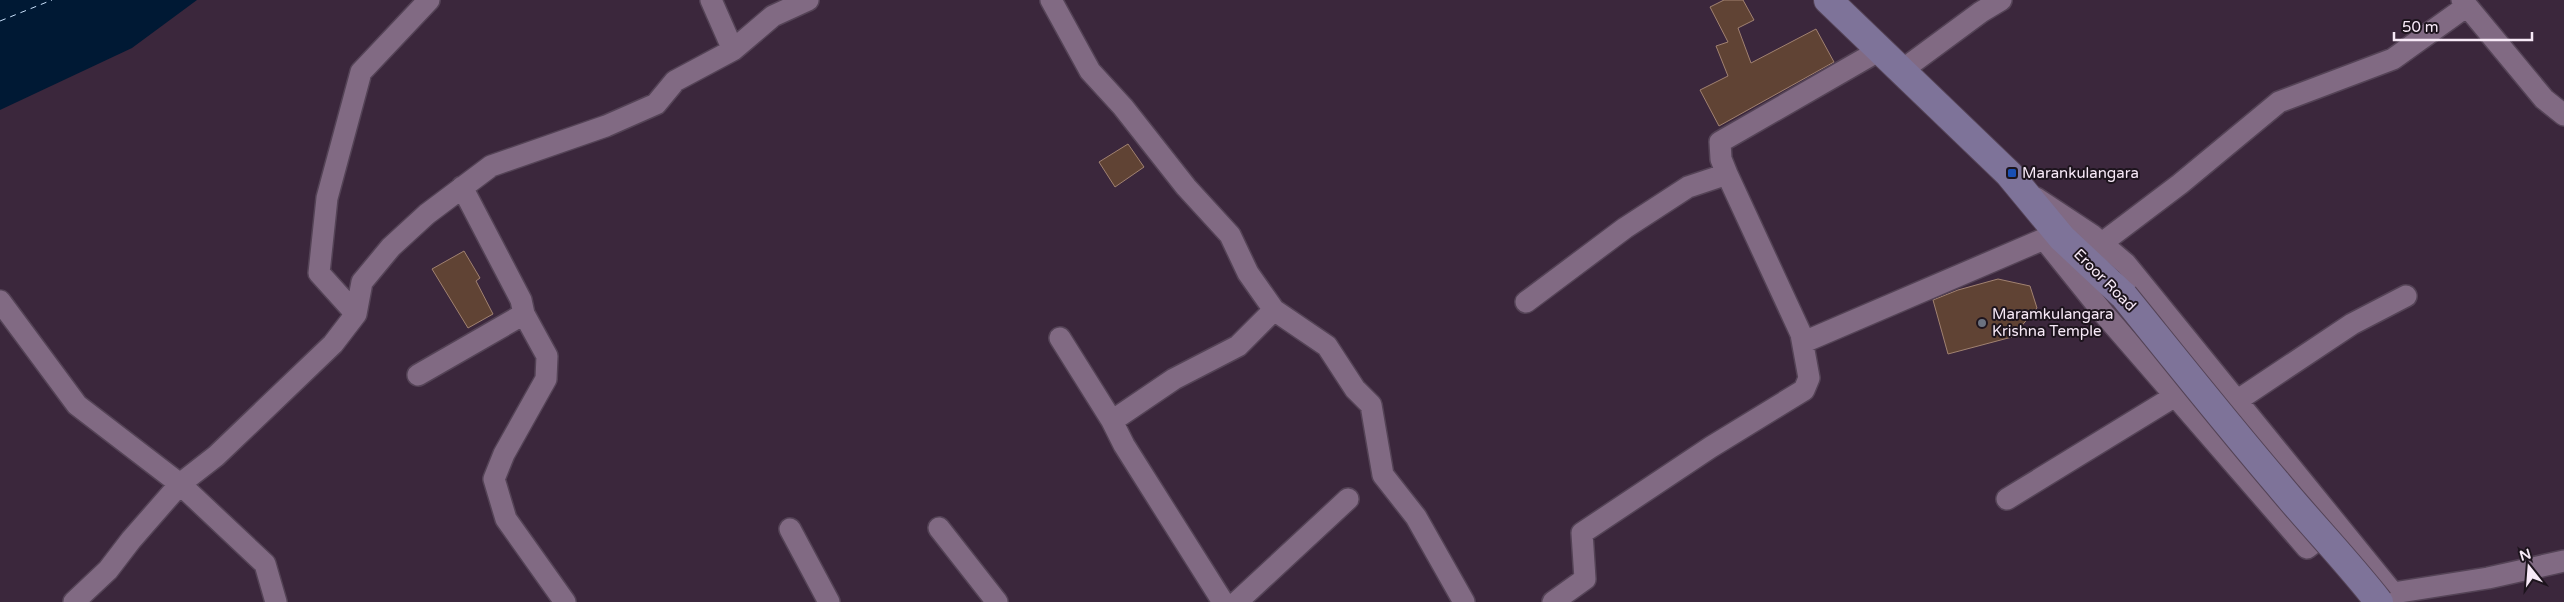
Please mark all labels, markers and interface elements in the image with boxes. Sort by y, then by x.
scale bar [2394,10,2532,42]
text: 50 m [2402,18,2439,36]
place label: Marankulangara [2022,164,2139,182]
marker: Marankulangara [2006,167,2018,179]
street label: Eroor Road [2070,245,2140,315]
place label: Maramkulangara Krishna Temple [1992,305,2114,340]
marker: Maramkulangara Krishna Temple [1976,317,1988,329]
north arrow [2504,542,2554,592]
text: N [2517,545,2533,565]

